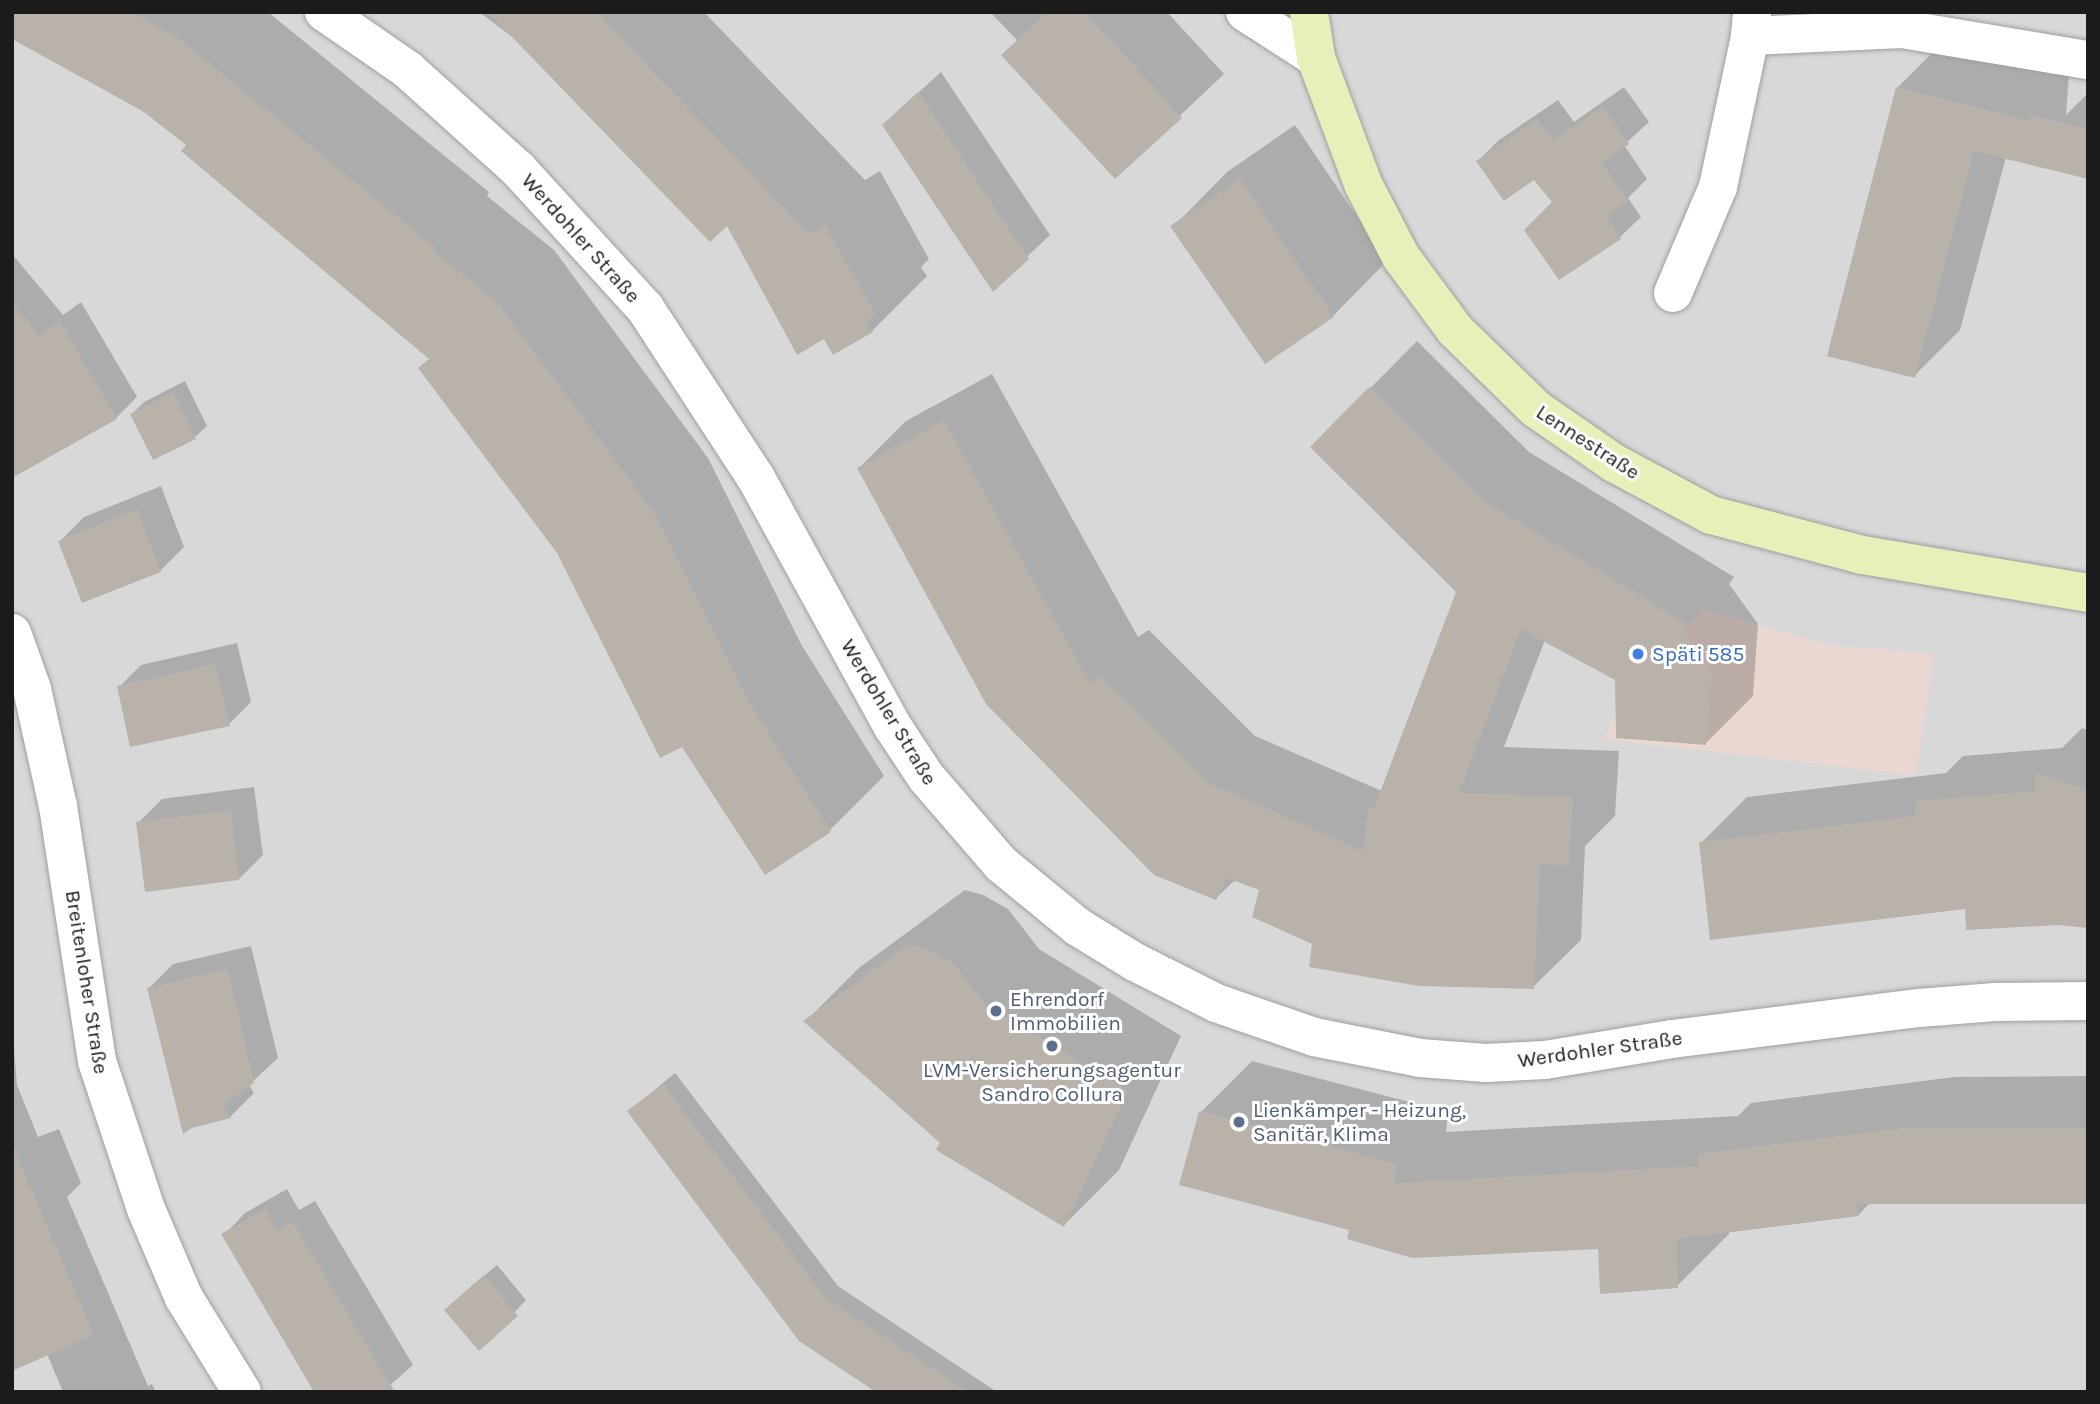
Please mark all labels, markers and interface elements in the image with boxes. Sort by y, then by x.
street label: Werdohler Straße [516,168,646,308]
street label: Lennestraße [1531,399,1645,485]
street label: Werdohler Straße [836,634,942,790]
place label: Späti 585 [1652,641,1744,667]
marker: Späti 585 [1630,646,1646,662]
street label: Breitenloher Straße [60,888,114,1076]
place label: Ehrendorf Immobilien [1010,986,1121,1036]
marker: Ehrendorf Immobilien [988,1003,1004,1019]
street label: Werdohler Straße [1516,1025,1684,1073]
marker: LVM-Versicherungsagentur Sandro Collura [1044,1038,1060,1054]
place label: LVM-Versicherungsagentur Sandro Collura [923,1057,1181,1107]
place label: Lienkämper - Heizung, Sanitär, Klima [1253,1097,1466,1147]
marker: Lienkämper - Heizung, Sanitär, Klima [1231,1114,1247,1130]

